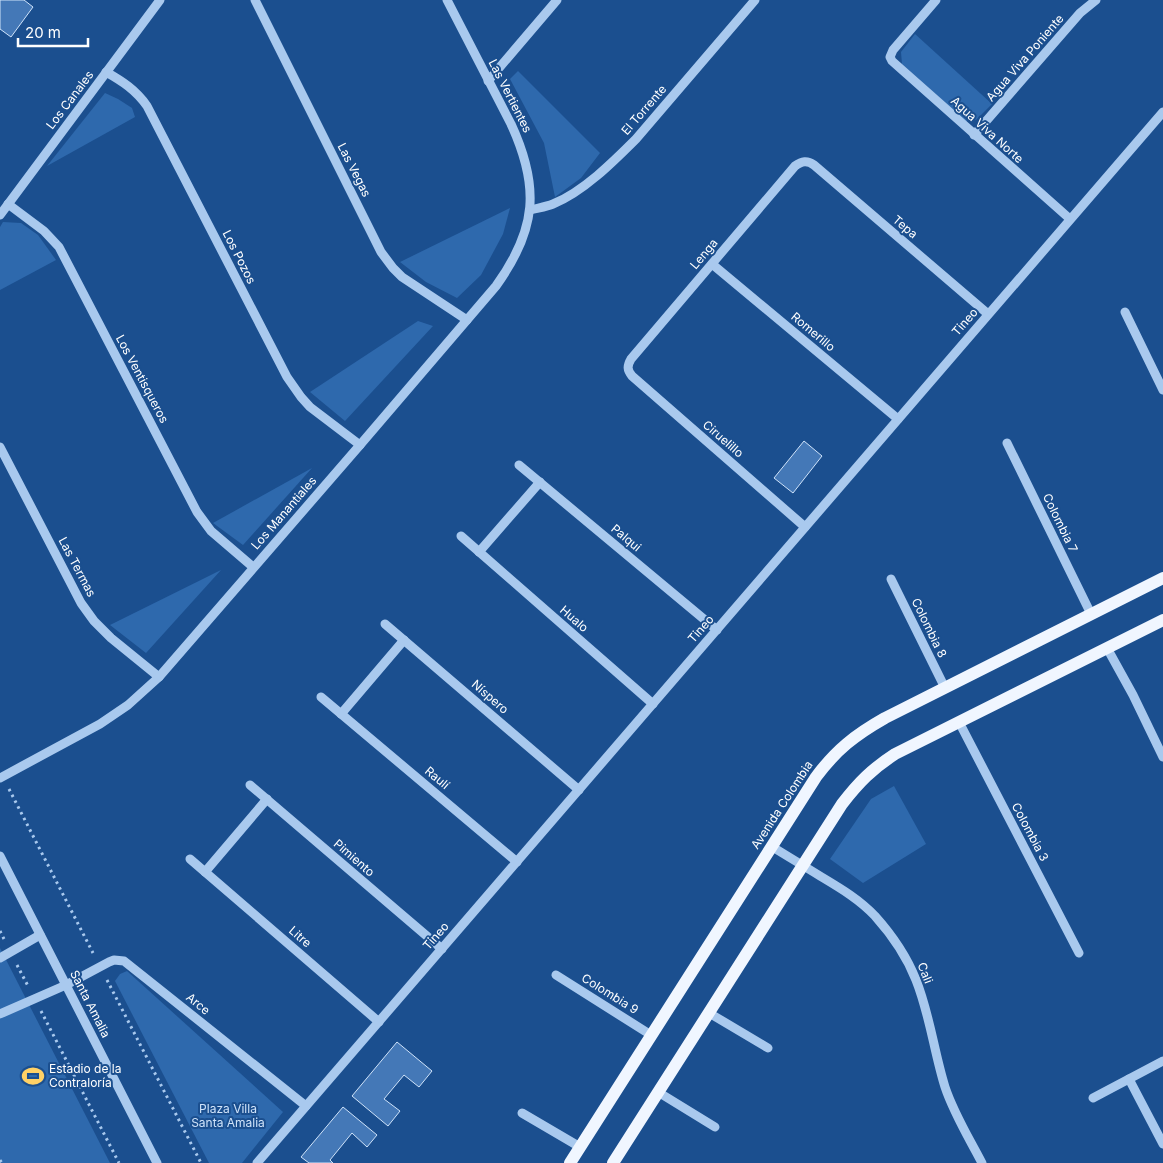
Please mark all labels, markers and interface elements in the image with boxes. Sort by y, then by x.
street label: Agua Viva Poniente [983,11,1067,104]
scale bar [18,15,88,47]
text: 20 m [25,23,61,42]
street label: Las Vertientes [485,56,535,135]
street label: Los Canales [43,68,96,132]
street label: El Torrente [618,82,669,138]
street label: Agua Viva Norte [948,93,1027,166]
street label: Las Vegas [335,140,374,199]
street label: Tepa [890,212,921,241]
street label: Los Pozos [220,227,259,286]
street label: Lenga [687,235,721,272]
street label: Tineo [948,305,981,339]
street label: Romerillo [788,309,838,354]
street label: Los Ventisqueros [113,332,172,426]
street label: Ciruelillo [700,417,747,460]
street label: Los Manantiales [248,473,319,552]
street label: Colombia 7 [1040,491,1081,555]
street label: Palqui [608,521,644,555]
street label: Las Termas [55,534,99,599]
street label: Colombia 8 [909,596,950,660]
street label: Hualo [557,602,592,635]
street label: Tineo [684,612,717,646]
street label: Níspero [469,676,512,717]
street label: Avenida Colombia [748,758,816,852]
street label: Raulí [422,763,453,792]
street label: Colombia 3 [1009,800,1052,864]
street label: Pimiento [331,836,378,879]
street label: Tineo [419,919,452,953]
street label: Litre [286,923,315,950]
street label: Cali [915,960,936,986]
street label: Santa Amalia [67,968,114,1040]
street label: Colombia 9 [579,970,642,1017]
street label: Arce [183,989,213,1018]
place label: Estadio de la Contraloría [49,1061,121,1090]
sports icon: Estadio de la Contraloría [20,1063,46,1089]
park label: Plaza Villa Santa Amalia [191,1101,265,1130]

